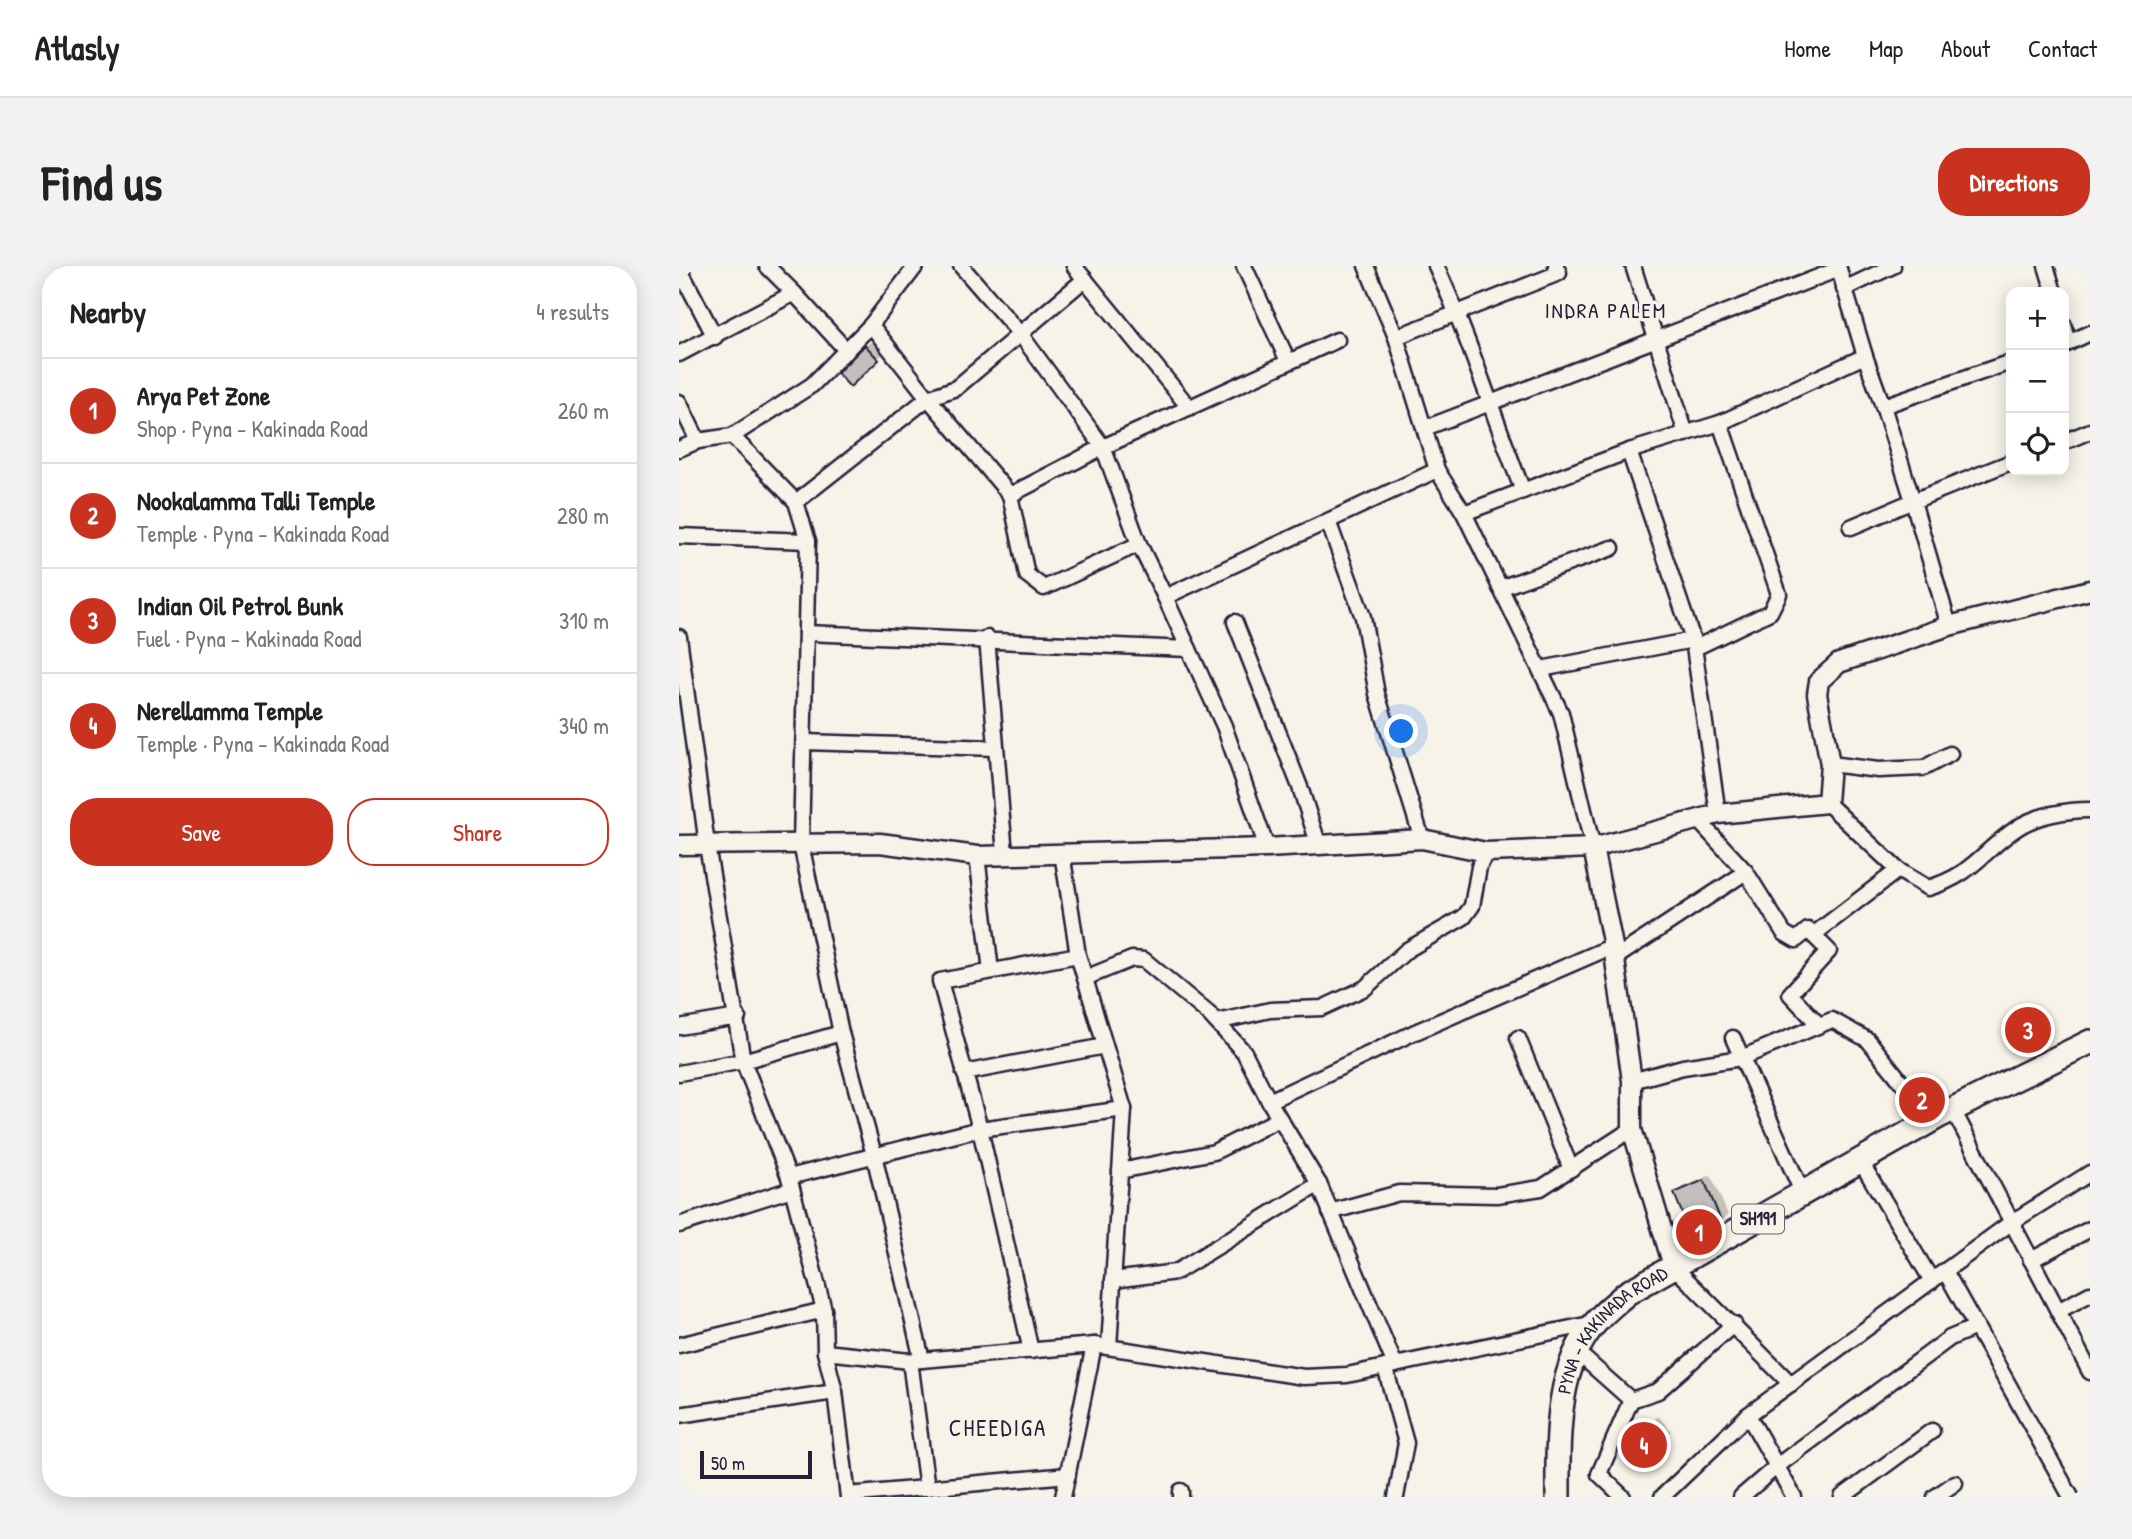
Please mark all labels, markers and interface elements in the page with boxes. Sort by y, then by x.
text: Atlasly [35,26,120,70]
text: Home [1784,32,1831,64]
text: Map [1869,32,1903,64]
text: About [1941,32,1990,64]
text: Contact [2028,32,2097,64]
button: Directions [1938,148,2090,216]
text: Find us [42,149,162,215]
map controls [2006,287,2069,476]
button: + [2006,287,2069,350]
text: Nearby [70,292,146,332]
text: 4 results [536,296,609,327]
district label: INDRA PALEM [1545,296,1667,325]
button: − [2006,350,2069,413]
text: Arya Pet Zone [137,378,270,413]
text: 1 [89,395,97,426]
text: 260 m [558,395,609,426]
text: Shop · Pyna - Kakinada Road [137,413,368,444]
button: locate [2006,413,2069,476]
text: Nookalamma Talli Temple [137,483,375,518]
text: 2 [88,500,98,531]
text: 280 m [557,500,609,531]
text: Temple · Pyna - Kakinada Road [137,518,389,549]
text: Indian Oil Petrol Bunk [137,588,343,623]
text: 3 [88,605,98,636]
text: 310 m [559,605,609,636]
text: Fuel · Pyna - Kakinada Road [137,623,361,654]
text: Nerellamma Temple [137,693,323,728]
text: 4 [89,710,97,741]
text: 340 m [559,710,609,741]
your location [1384,714,1418,748]
text: Temple · Pyna - Kakinada Road [137,728,389,759]
button: Save [70,798,333,866]
button: Share [347,798,609,866]
pin: 3 [2005,1004,2051,1056]
pin: 2 [1899,1074,1945,1126]
road number: SH191 [1732,1204,1784,1234]
pin: 1 [1676,1206,1722,1258]
street label: PYNA - KAKINADA ROAD [1551,1260,1672,1396]
district label: CHEEDIGA [949,1412,1047,1443]
pin: 4 [1621,1419,1667,1471]
scale bar [700,1448,812,1480]
text: 50 m [711,1450,745,1476]

